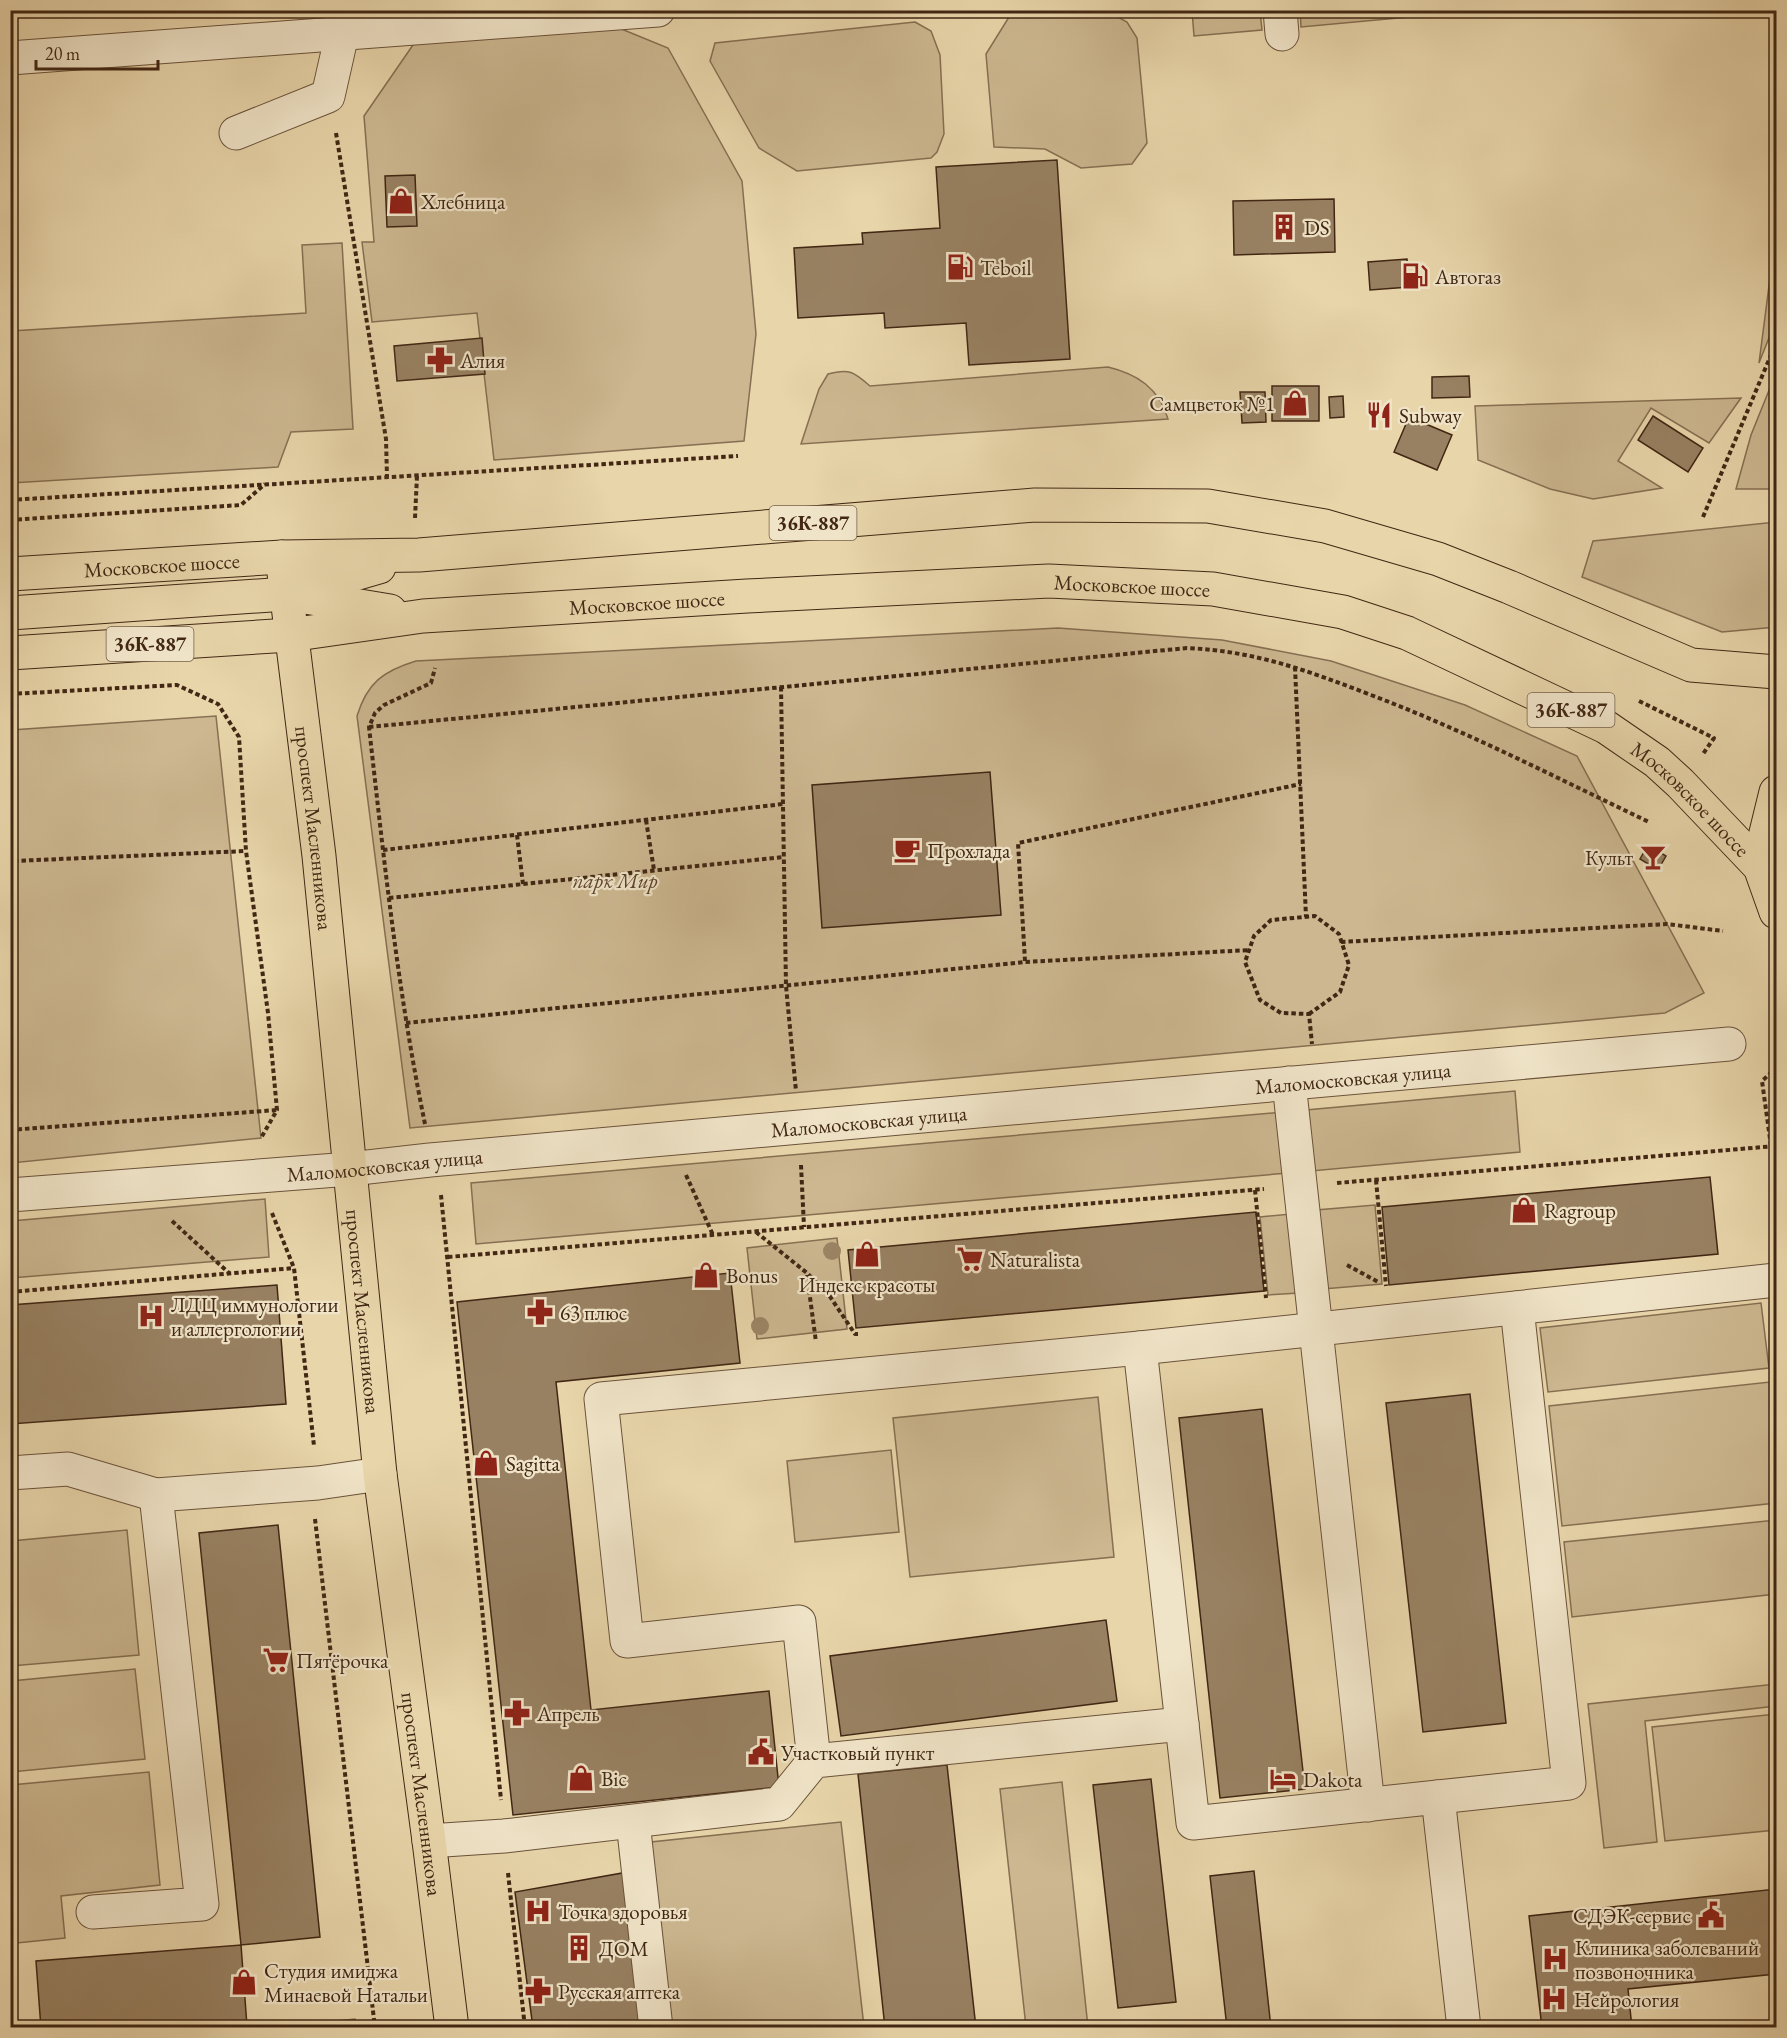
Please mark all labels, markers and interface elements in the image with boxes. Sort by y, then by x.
scale bar [36,33,158,71]
text: 20 m [45,42,80,65]
shop icon: Хлебница [386,186,416,216]
place label: Хлебница [420,188,506,215]
building icon: DS [1269,212,1299,242]
place label: DS [1304,214,1330,241]
fuel station icon: Teboil [945,252,975,282]
place label: Teboil [980,254,1031,281]
fuel station icon: Автогаз [1400,261,1430,291]
place label: Автогаз [1434,263,1501,290]
pharmacy icon: Алия [425,345,455,375]
place label: Алия [459,347,505,374]
shop icon: Самцветок №1 [1280,388,1310,418]
place label: Самцветок №1 [1149,390,1275,417]
restaurant icon: Subway [1364,400,1394,430]
place label: Subway [1399,402,1463,429]
road number: 36К-887 [770,506,856,540]
street label: Московское шоссе [83,546,240,583]
street label: Московское шоссе [1053,568,1211,602]
street label: Московское шоссе [568,584,725,620]
road number: 36К-887 [106,627,194,661]
road number: 36К-887 [1528,693,1614,727]
street label: проспект Масленникова [290,724,340,932]
street label: Московское шоссе [1626,735,1756,862]
cafe icon: Прохлада [892,835,922,865]
place label: Прохлада [927,837,1011,864]
bar icon: Культ [1638,842,1668,872]
place label: Культ [1585,844,1633,871]
park label: парк Мир [573,867,658,894]
street label: Маломосковская улица [1254,1055,1453,1100]
street label: Маломосковская улица [769,1099,969,1143]
street label: Маломосковская улица [286,1142,485,1187]
shop icon: Ragroup [1509,1195,1539,1225]
place label: Ragroup [1544,1197,1616,1224]
street label: проспект Масленникова [340,1208,388,1416]
shop icon: Индекс красоты [852,1239,882,1269]
supermarket icon: Naturalista [955,1244,985,1274]
place label: Naturalista [990,1246,1081,1273]
shop icon: Bonus [691,1260,721,1290]
place label: Bonus [726,1262,778,1289]
place label: Индекс красоты [799,1271,936,1298]
place label: ЛДЦ иммунологии и аллергологии [171,1291,339,1342]
pharmacy icon: 63 плюс [525,1297,555,1327]
place label: 63 плюс [560,1299,627,1326]
hospital icon: ЛДЦ иммунологии и аллергологии [136,1301,166,1331]
shop icon: Sagitta [471,1448,501,1478]
place label: Sagitta [506,1450,561,1477]
supermarket icon: Пятёрочка [261,1645,291,1675]
place label: Пятёрочка [296,1647,389,1674]
street label: проспект Масленникова [396,1690,449,1898]
pharmacy icon: Апрель [502,1698,532,1728]
place label: Апрель [536,1700,600,1727]
public building icon: Участковый пункт [746,1737,776,1767]
place label: Участковый пункт [780,1739,935,1766]
shop icon: Bic [566,1763,596,1793]
hotel icon: Dakota [1268,1764,1298,1794]
place label: Bic [601,1765,627,1792]
place label: Dakota [1303,1766,1363,1793]
hospital icon: Точка здоровья [523,1896,553,1926]
place label: Точка здоровья [558,1898,688,1925]
public building icon: СДЭК-сервис [1696,1900,1726,1930]
place label: СДЭК-сервис [1573,1902,1691,1929]
building icon: ДОМ [564,1933,594,1963]
place label: Клиника заболеваний позвоночника [1575,1934,1759,1985]
place label: ДОМ [599,1935,649,1962]
hospital icon: Клиника заболеваний позвоночника [1540,1944,1570,1974]
place label: Студия имиджа Минаевой Натальи [264,1957,428,2008]
shop icon: Студия имиджа Минаевой Натальи [229,1967,259,1997]
pharmacy icon: Русская аптека [523,1976,553,2006]
place label: Русская аптека [558,1978,681,2005]
hospital icon: Нейрология [1539,1984,1569,2014]
place label: Нейрология [1574,1986,1679,2013]

